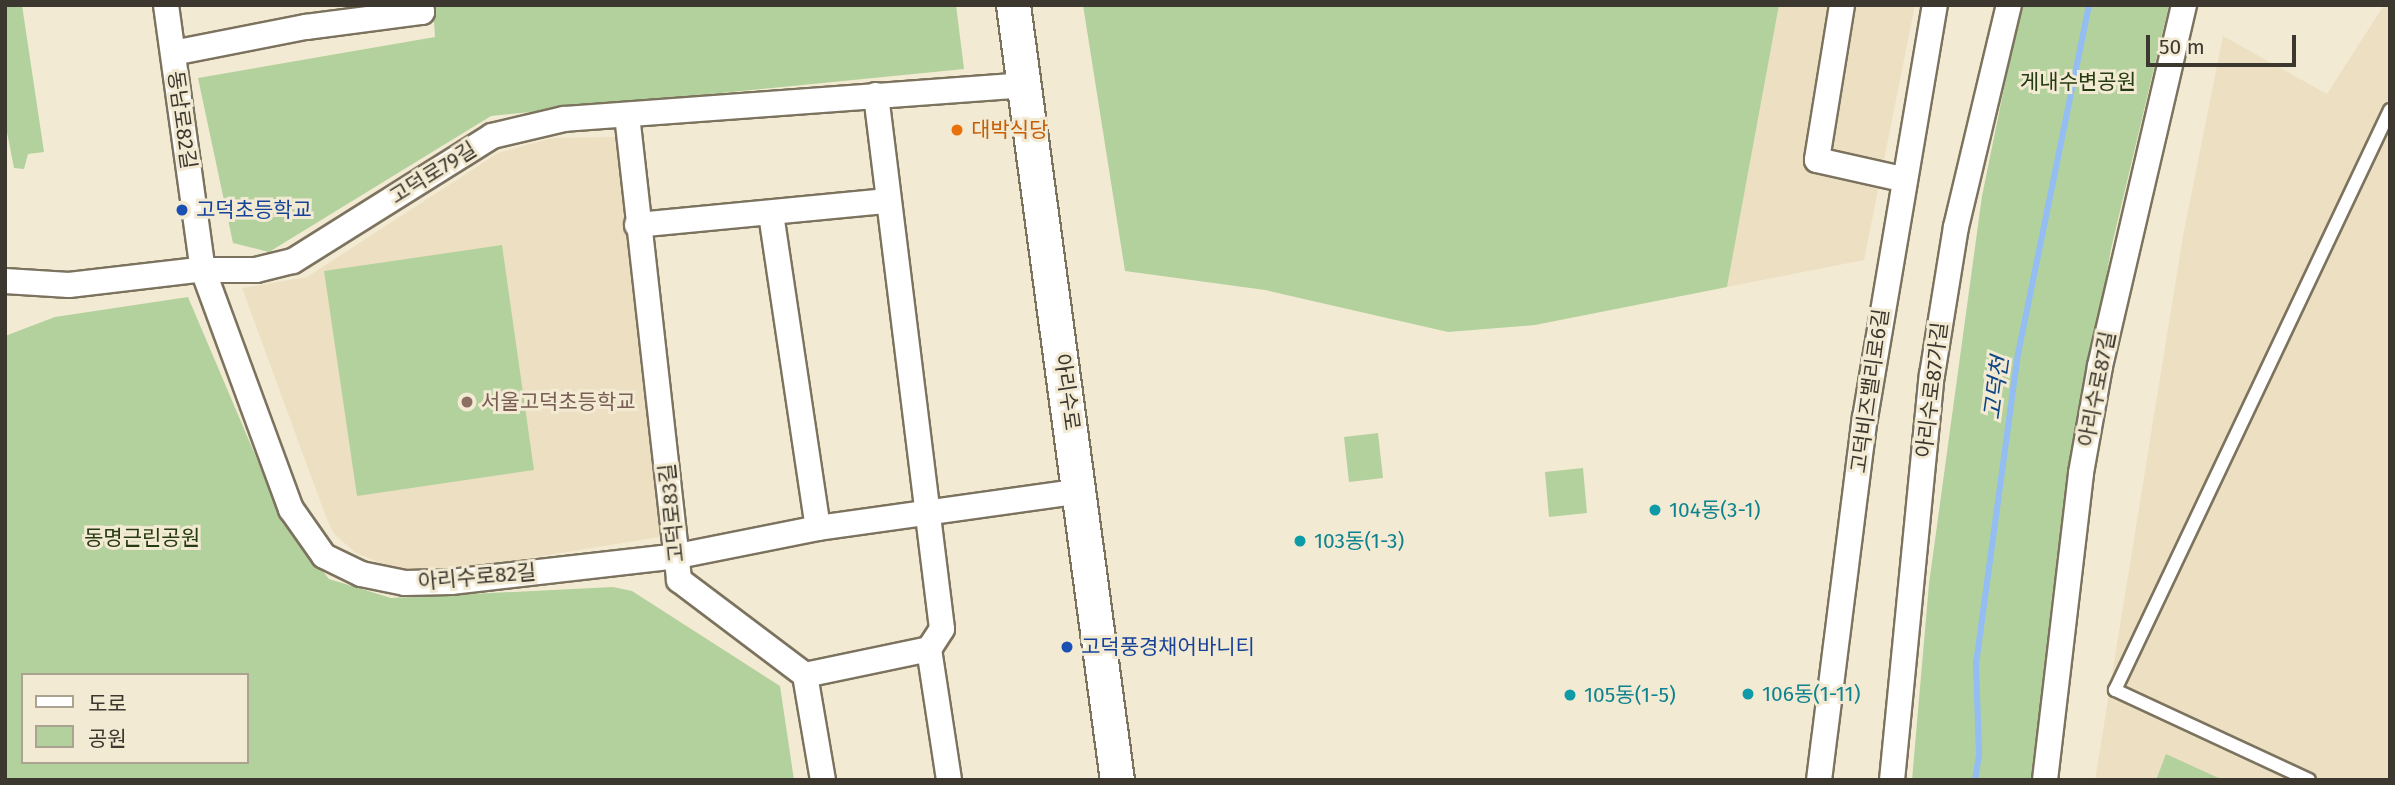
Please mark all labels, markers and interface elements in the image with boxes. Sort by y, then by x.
scale bar [2150,21,2300,65]
text: 50 m [2159,34,2205,60]
street label: 동남로82길 [163,69,201,171]
park label: 게내수변공원 [2020,69,2136,95]
place label: 대박식당 [971,117,1048,143]
marker: 대박식당 [949,122,965,138]
street label: 고덕로79길 [385,137,481,209]
place label: 고덕초등학교 [196,197,312,223]
marker: 고덕초등학교 [174,202,190,218]
street label: 고덕비즈밸리로6길 [1846,307,1894,475]
street label: 아리수로87가길 [1911,321,1953,459]
street label: 아리수로87길 [2073,329,2121,449]
street label: 아리수로 [1049,352,1085,432]
water label: 고덕천 [1978,355,2014,421]
place label: 서울고덕초등학교 [481,389,636,415]
marker: 서울고덕초등학교 [459,394,475,410]
street label: 고덕로83길 [654,462,690,564]
place label: 104동(3-1) [1669,497,1760,523]
marker: 104동(3-1) [1647,502,1663,518]
park label: 동명근린공원 [84,525,200,551]
place label: 103동(1-3) [1314,528,1404,554]
marker: 103동(1-3) [1292,533,1308,549]
street label: 아리수로82길 [417,559,537,595]
place label: 고덕풍경채어바니티 [1081,634,1255,660]
marker: 고덕풍경채어바니티 [1059,639,1075,655]
legend [21,673,248,764]
place label: 106동(1-11) [1762,681,1860,707]
place label: 105동(1-5) [1584,682,1676,708]
marker: 106동(1-11) [1740,686,1756,702]
marker: 105동(1-5) [1562,687,1578,703]
text: 도로 [88,691,127,717]
text: 공원 [88,726,127,752]

